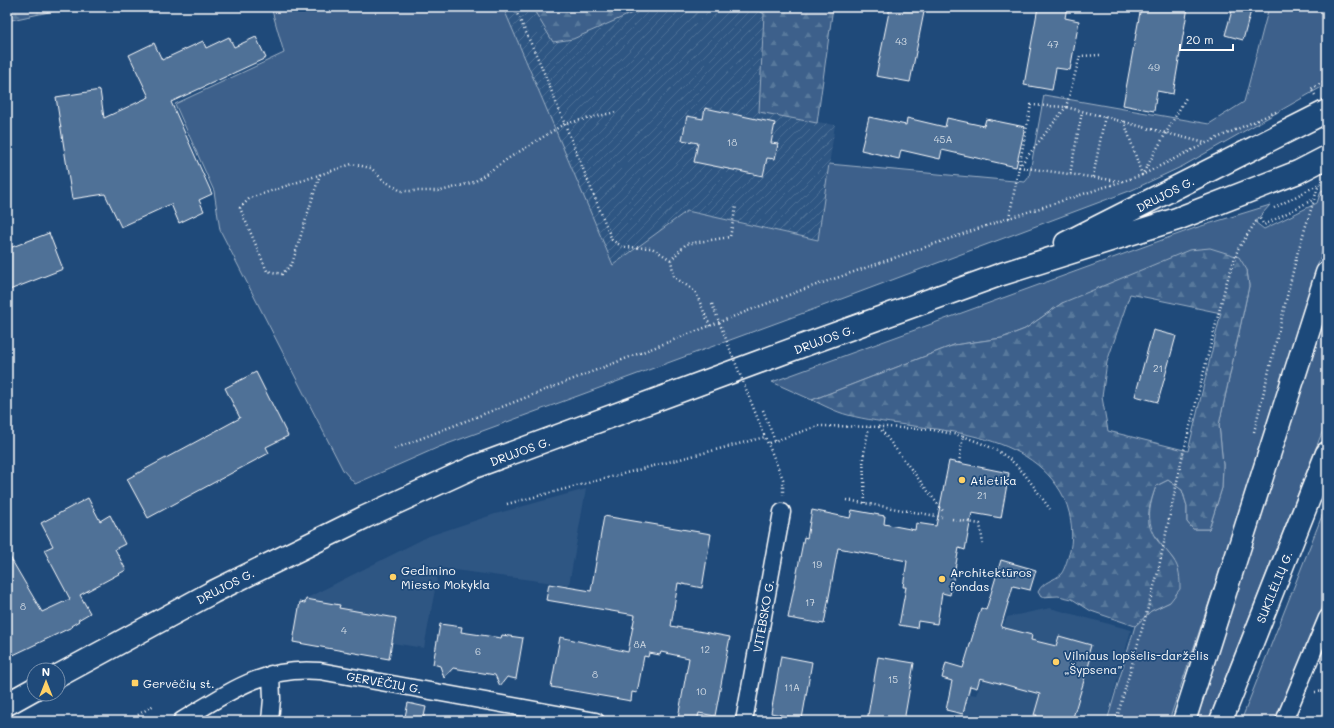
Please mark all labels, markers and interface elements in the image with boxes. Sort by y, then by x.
scale bar [1180,26,1233,52]
text: 20 m [1186,31,1214,47]
house number: 43 [895,34,907,48]
house number: 47 [1047,37,1059,51]
house number: 49 [1148,60,1160,74]
house number: 45A [934,132,952,146]
house number: 18 [727,135,737,149]
street label: DRUJOS G. [1133,173,1197,215]
street label: DRUJOS G. [792,321,856,357]
house number: 21 [1153,361,1163,375]
street label: DRUJOS G. [488,433,552,469]
place label: Atletika [970,472,1017,488]
marker: Atletika [957,475,967,485]
house number: 21 [977,488,987,502]
street label: SUKILĖLIŲ G. [1252,549,1296,625]
house number: 19 [812,557,822,571]
place label: Gedimino Miesto Mokykla [401,562,490,592]
place label: Architektūros fondas [950,564,1032,594]
street label: DRUJOS G. [193,565,257,607]
marker: Gedimino Miesto Mokykla [388,572,398,582]
marker: Architektūros fondas [937,574,947,584]
street label: VITEBSKO G. [749,578,777,654]
house number: 17 [805,595,815,609]
house number: 8 [20,599,26,613]
house number: 4 [341,623,347,637]
house number: 8A [634,637,647,651]
house number: 12 [700,642,710,656]
house number: 6 [475,644,481,658]
place label: Vilniaus lopšelis-darželis „Šypsena“ [1064,647,1209,677]
marker: Vilniaus lopšelis-darželis „Šypsena“ [1051,657,1061,667]
north arrow [26,662,66,702]
text: N [42,664,50,679]
house number: 8 [592,667,598,681]
street label: GERVĖČIŲ G. [345,668,423,696]
house number: 15 [888,672,898,686]
place label: Gervėčių st. [143,675,215,691]
marker: Gervėčių st. [130,678,140,688]
house number: 11A [784,680,800,694]
house number: 10 [696,684,706,698]

